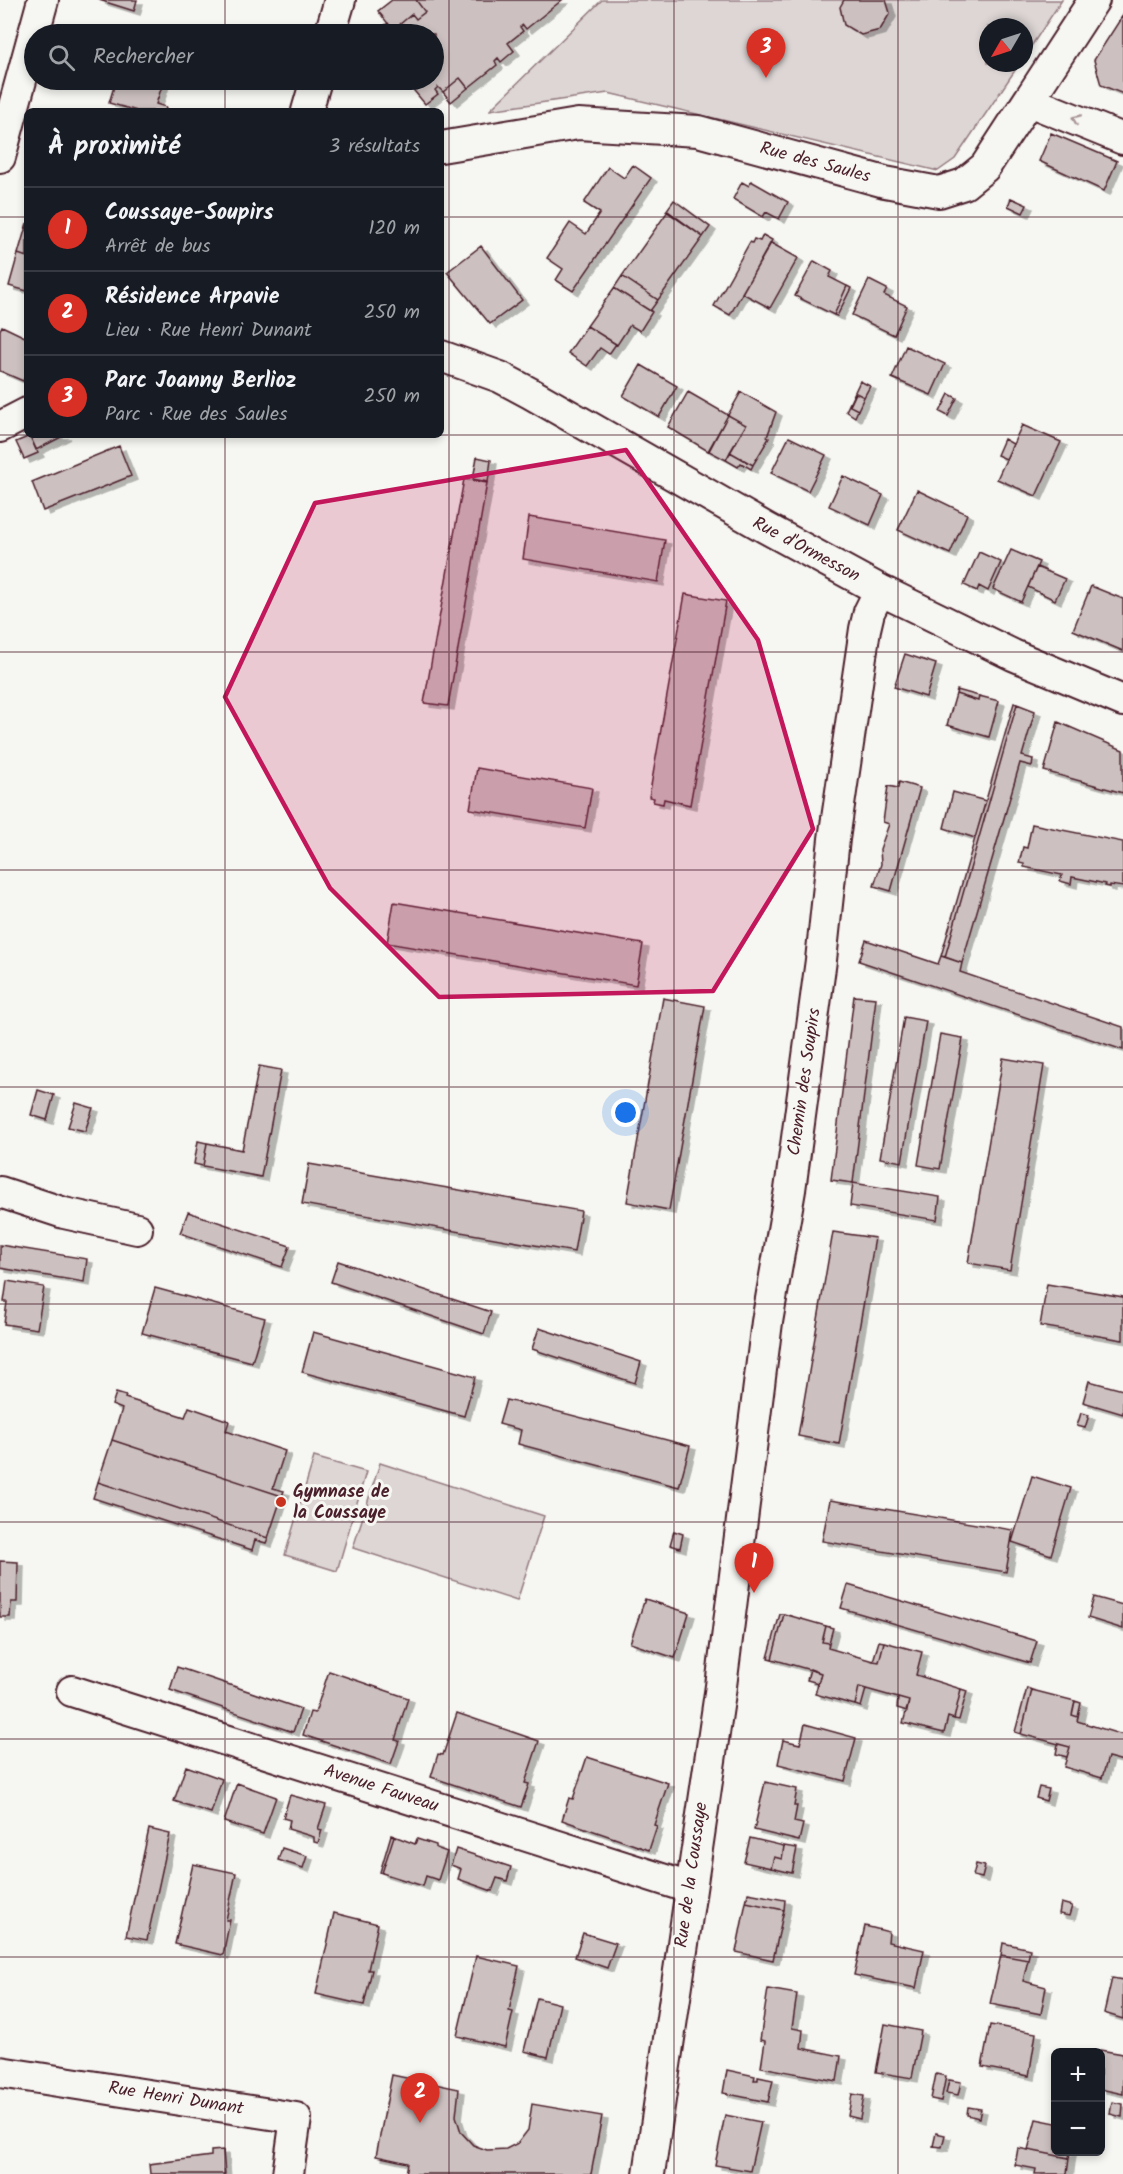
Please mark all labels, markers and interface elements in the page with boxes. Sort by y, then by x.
north arrow [979,18,1033,72]
search box [24,24,444,90]
pin: 3 [746,28,786,78]
text: Rechercher [93,40,193,75]
icon: search [45,41,78,74]
one-way arrow [1072,114,1083,126]
text: À proximité [48,126,180,168]
text: 3 résultats [329,131,420,163]
street label: Rue des Saules [757,134,874,192]
text: Coussaye-Soupirs [105,196,274,231]
text: 1 [64,213,71,245]
text: 120 m [368,213,420,245]
text: Arrêt de bus [105,231,211,263]
text: Résidence Arpavie [105,280,280,315]
text: 2 [62,297,73,329]
text: 250 m [364,297,420,329]
text: Lieu · Rue Henri Dunant [105,315,312,347]
text: Parc Joanny Berlioz [105,364,296,399]
text: 3 [62,381,73,413]
text: 250 m [364,381,420,413]
text: Parc · Rue des Saules [105,399,287,431]
street label: Rue d'Ormesson [747,509,865,591]
street label: Chemin des Soupirs [780,1006,830,1158]
your location [611,1098,640,1127]
place label: Gymnase de la Coussaye [293,1478,390,1528]
marker: Gymnase de la Coussaye [274,1495,288,1509]
pin: 1 [734,1544,774,1593]
street label: Avenue Fauveau [320,1757,443,1821]
street label: Rue de la Coussaye [667,1800,717,1950]
map controls [1051,2048,1105,2156]
button: + [1051,2048,1105,2102]
street label: Rue Henri Dunant [106,2074,247,2124]
pin: 2 [400,2074,440,2123]
button: − [1051,2102,1105,2156]

